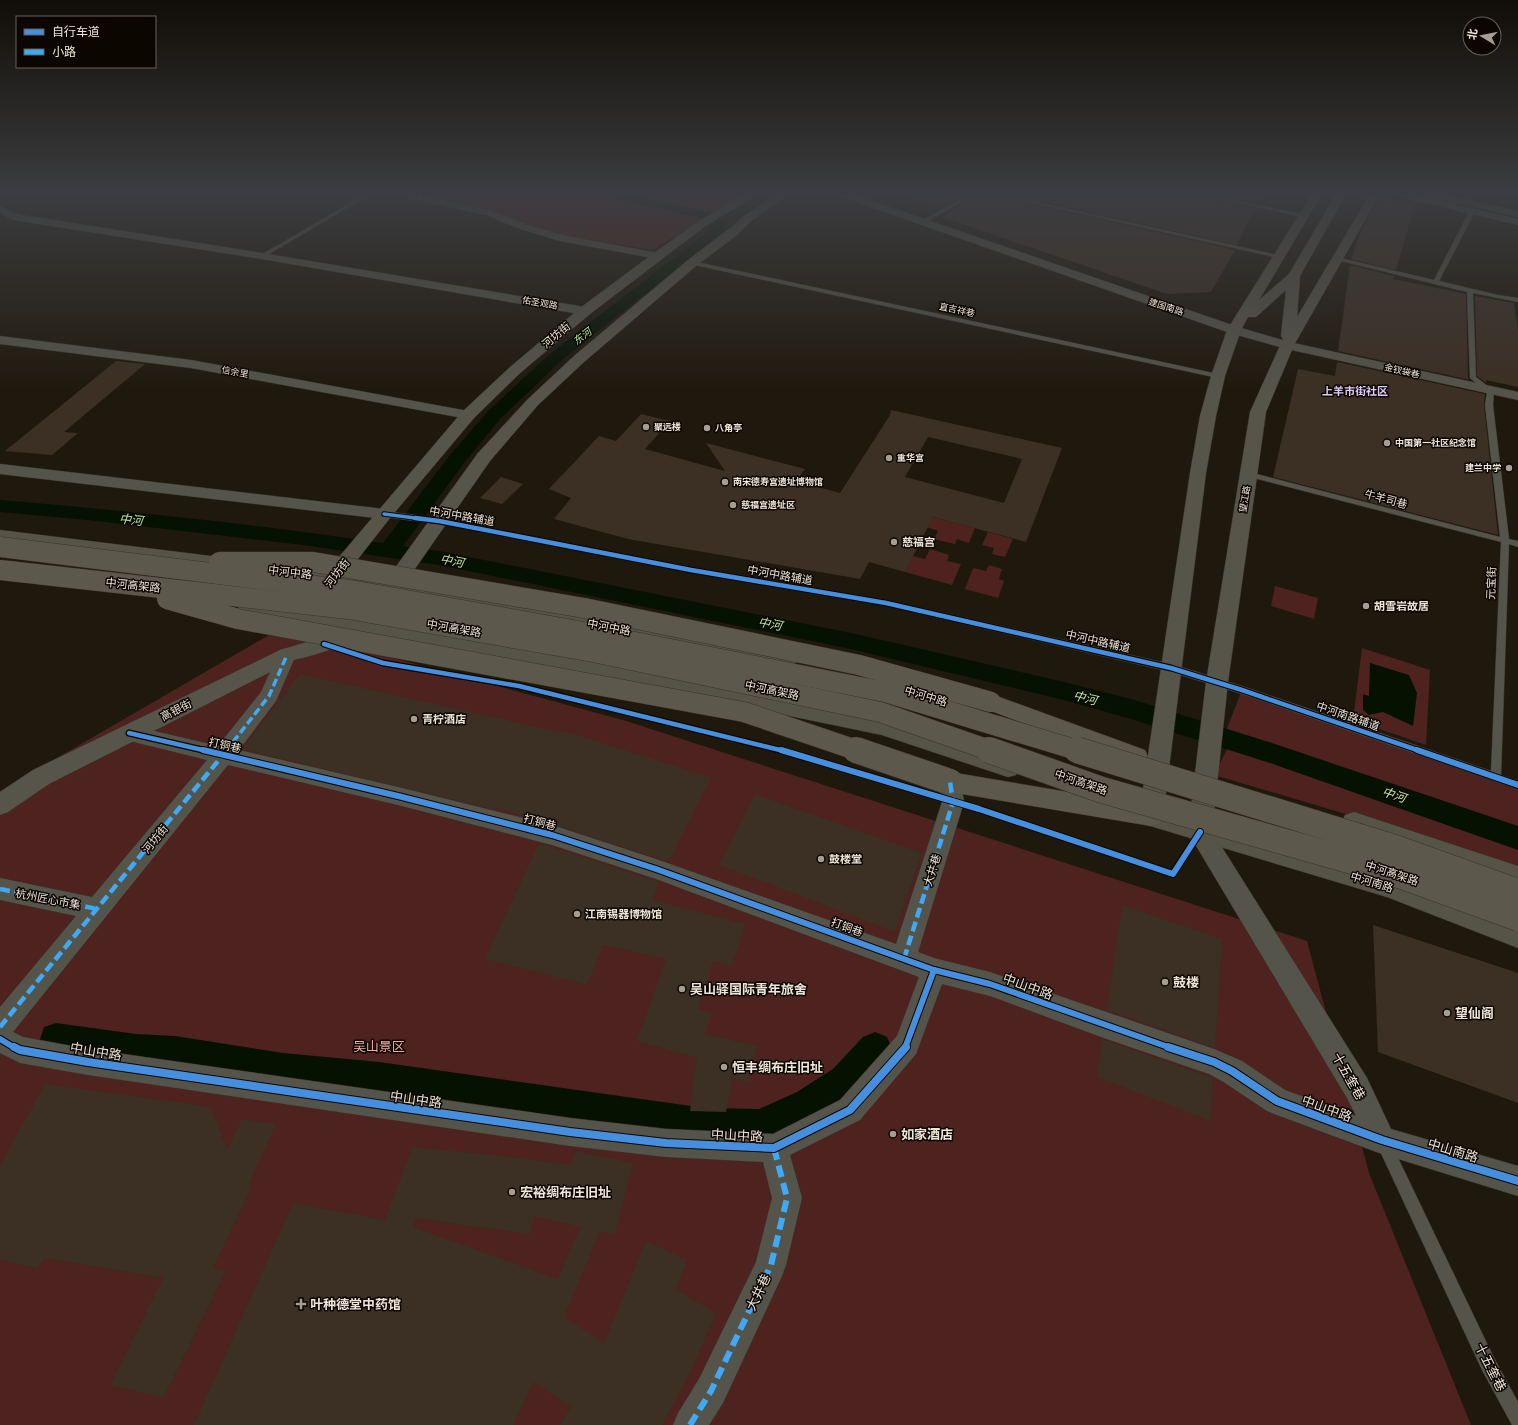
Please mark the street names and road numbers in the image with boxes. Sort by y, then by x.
street label: 佑圣观路 [520,295,559,311]
street label: 建国南路 [1147,297,1185,317]
street label: 直吉祥巷 [938,301,976,319]
street label: 河坊街 [540,320,572,350]
street label: 金钗袋巷 [1383,362,1421,380]
street label: 信余里 [221,365,249,379]
street label: 望江路 [1238,485,1252,513]
street label: 牛羊司巷 [1363,488,1409,510]
street label: 中河中路辅道 [428,504,496,528]
street label: 河坊街 [322,556,352,590]
street label: 中河中路 [267,563,313,581]
street label: 中河中路辅道 [746,563,814,587]
street label: 元宝街 [1484,566,1498,600]
street label: 中河高架路 [105,576,161,594]
street label: 中河高架路 [426,617,482,639]
street label: 中河中路 [586,617,632,637]
street label: 中河中路辅道 [1064,628,1132,654]
street label: 中河高架路 [744,678,800,702]
street label: 中河中路 [903,684,949,708]
street label: 高银街 [159,697,193,723]
street label: 中河南路辅道 [1315,700,1381,732]
street label: 打铜巷 [208,735,242,755]
street label: 中河高架路 [1053,767,1109,797]
street label: 打铜巷 [523,812,557,832]
street label: 河坊街 [140,823,170,855]
street label: 大井巷 [921,852,943,888]
street label: 中河高架路 [1364,859,1420,887]
street label: 中河南路 [1349,870,1395,894]
street label: 杭州匠心市集 [14,887,82,911]
street label: 打铜巷 [829,916,865,938]
street label: 中山中路 [1001,971,1055,1002]
street label: 中山中路 [69,1040,123,1063]
street label: 十五奎巷 [1329,1050,1368,1103]
street label: 中山中路 [389,1088,443,1111]
street label: 中山中路 [1300,1093,1354,1124]
street label: 中山中路 [711,1127,763,1144]
street label: 中山南路 [1426,1136,1480,1165]
street label: 大井巷 [743,1271,774,1313]
street label: 十五奎巷 [1472,1341,1509,1394]

